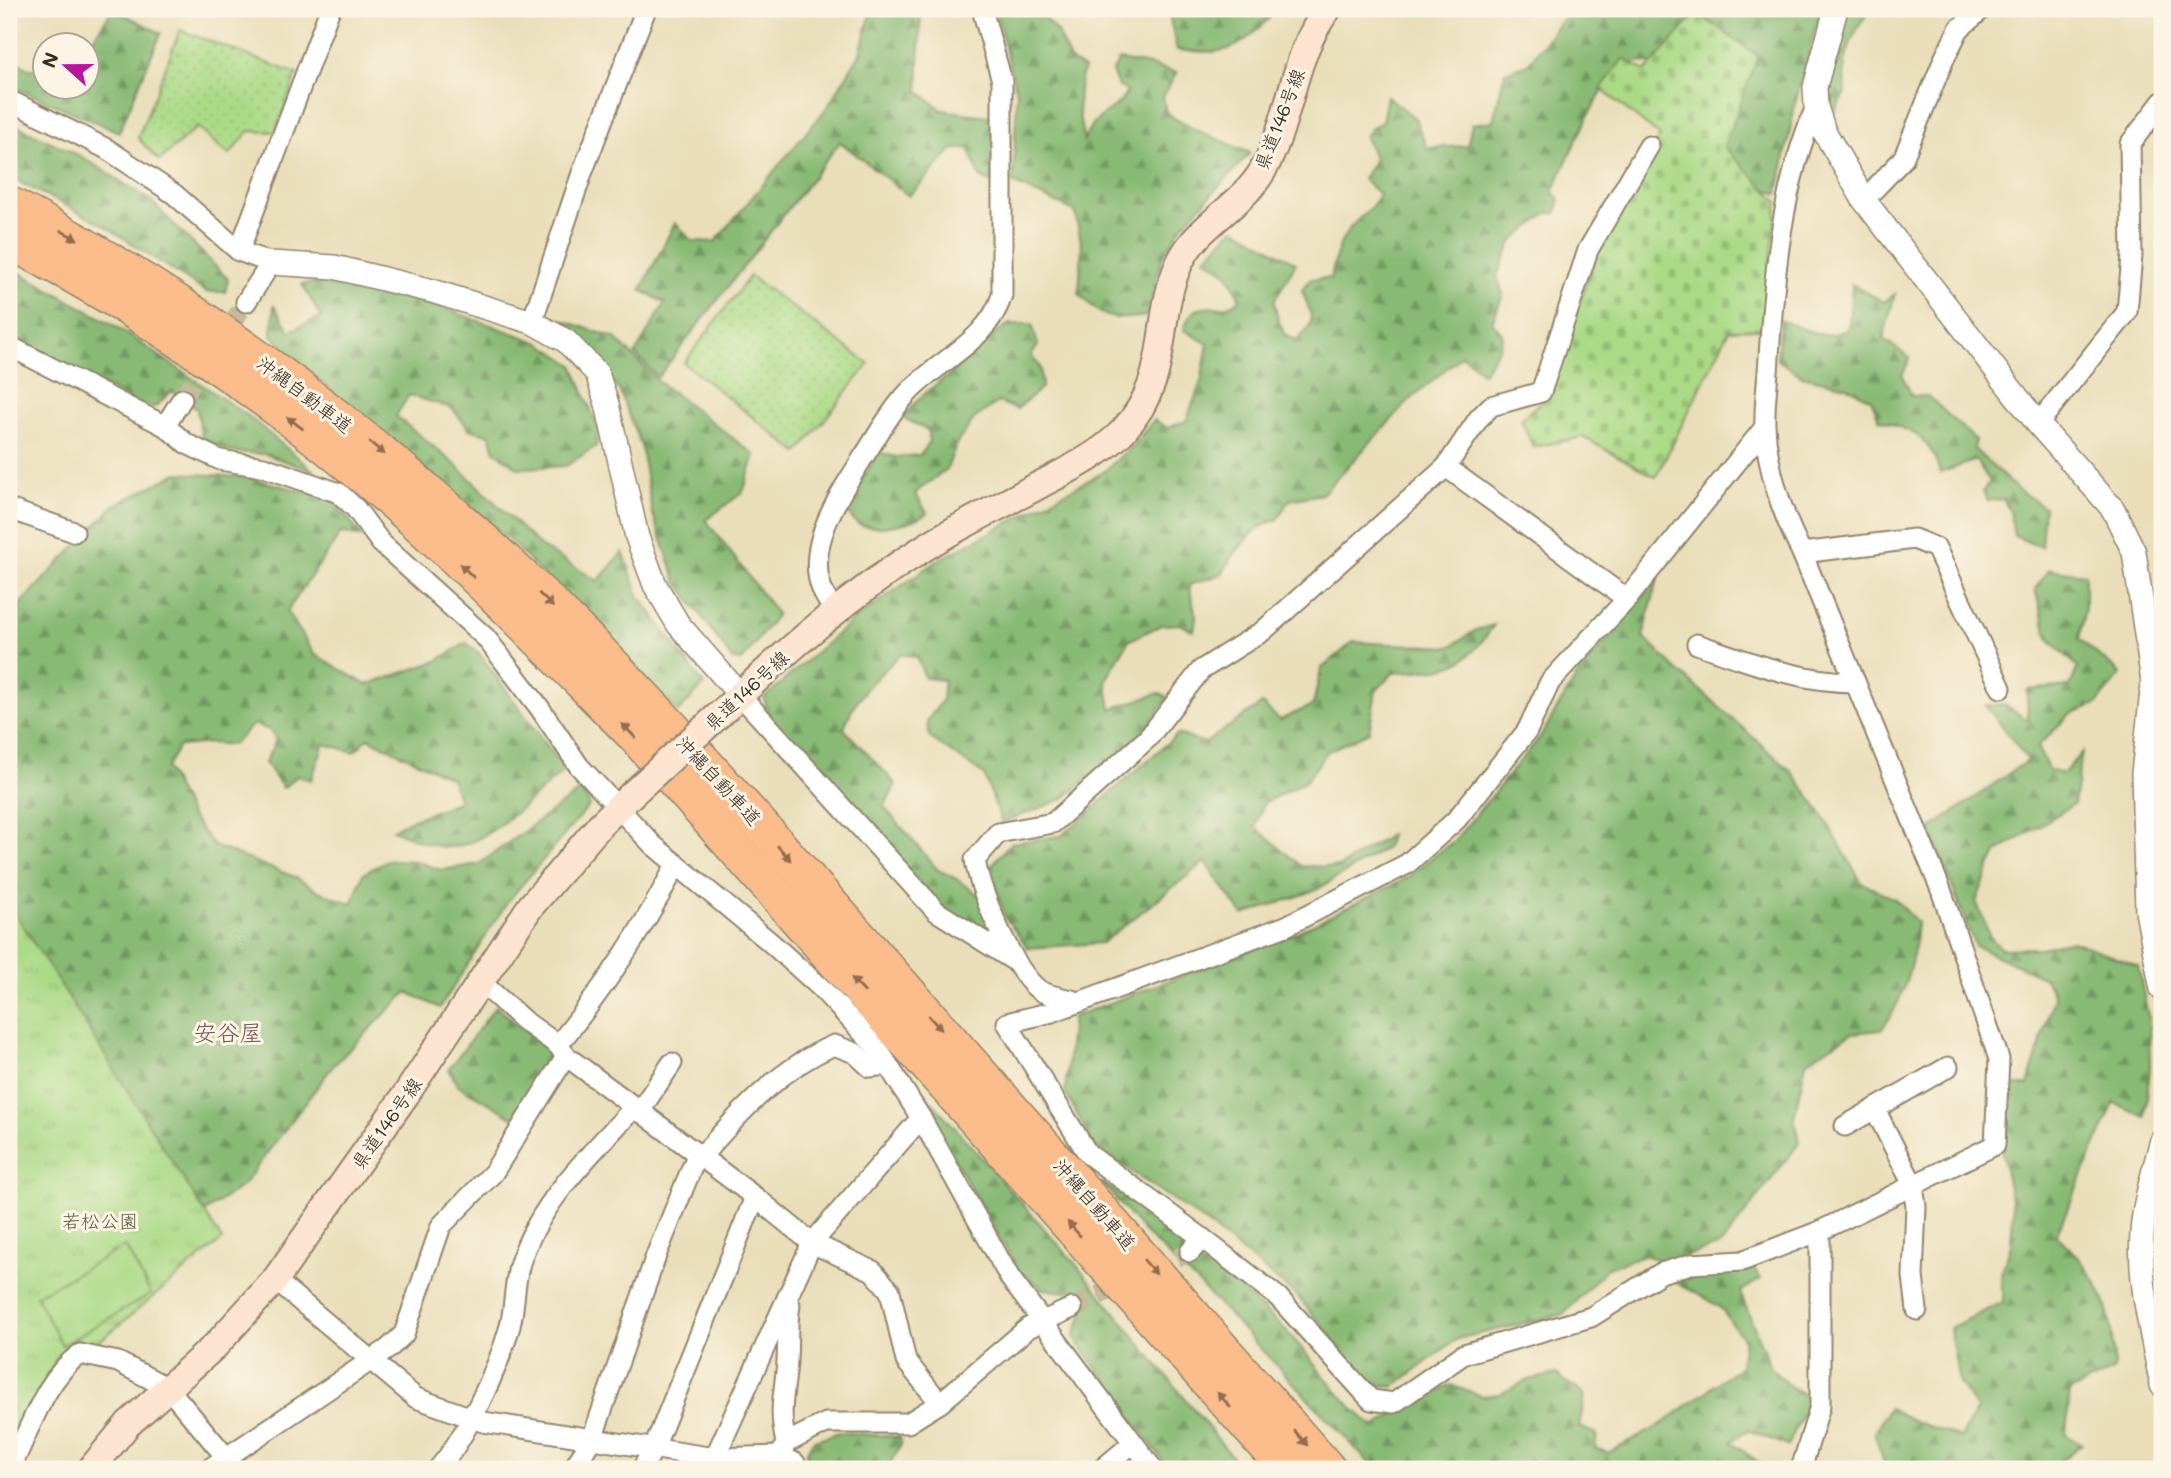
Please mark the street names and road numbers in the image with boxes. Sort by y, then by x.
street label: 県道146号線 [1248,65,1310,173]
street label: 沖縄自動車道 [252,350,358,438]
street label: 県道146号線 [698,644,794,736]
street label: 沖縄自動車道 [671,730,767,830]
street label: 県道146号線 [345,1072,427,1174]
street label: 沖縄自動車道 [1048,1153,1142,1255]

